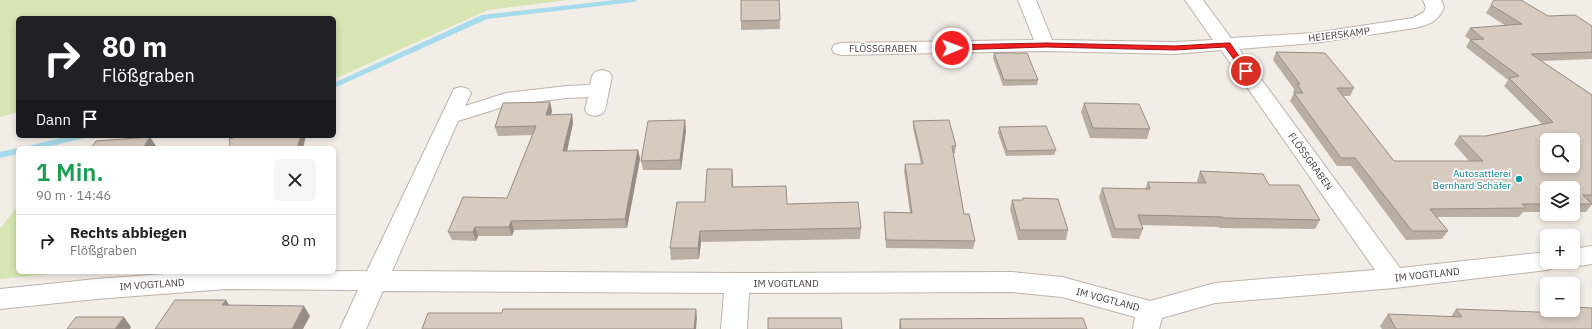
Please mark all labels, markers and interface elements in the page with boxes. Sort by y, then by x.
street label: HEIERSKAMP [1308,24,1371,45]
position arrow [931,27,973,69]
text: 80 m [102,28,167,65]
icon: right [36,32,88,84]
street label: FLÖSSGRABEN [849,42,917,55]
pin [1229,54,1263,88]
icon: arrive [1235,60,1257,82]
text: Flößgraben [102,64,195,87]
icon: arrive [79,108,101,130]
text: Dann [36,110,71,129]
street label: FLÖSSGRABEN [1285,130,1336,193]
map controls [1540,133,1580,317]
button: search [1540,133,1580,173]
text: 1 Min. [36,156,104,188]
button: close [274,159,316,201]
place label: Autosattlerei Bernhard Schäfer [1433,167,1511,192]
marker: Autosattlerei Bernhard Schäfer [1514,174,1524,184]
button: layers [1540,181,1580,221]
text: 90 m · 14:46 [36,187,111,204]
text: Rechts abbiegen [70,223,187,242]
button: + [1540,229,1580,269]
icon: right [36,230,58,252]
text: 80 m [281,231,316,250]
text: Flößgraben [70,242,137,259]
street label: IM VOGTLAND [1394,265,1460,284]
street label: IM VOGTLAND [119,276,185,293]
street label: IM VOGTLAND [753,277,819,290]
button: − [1540,277,1580,317]
street label: IM VOGTLAND [1075,285,1141,314]

